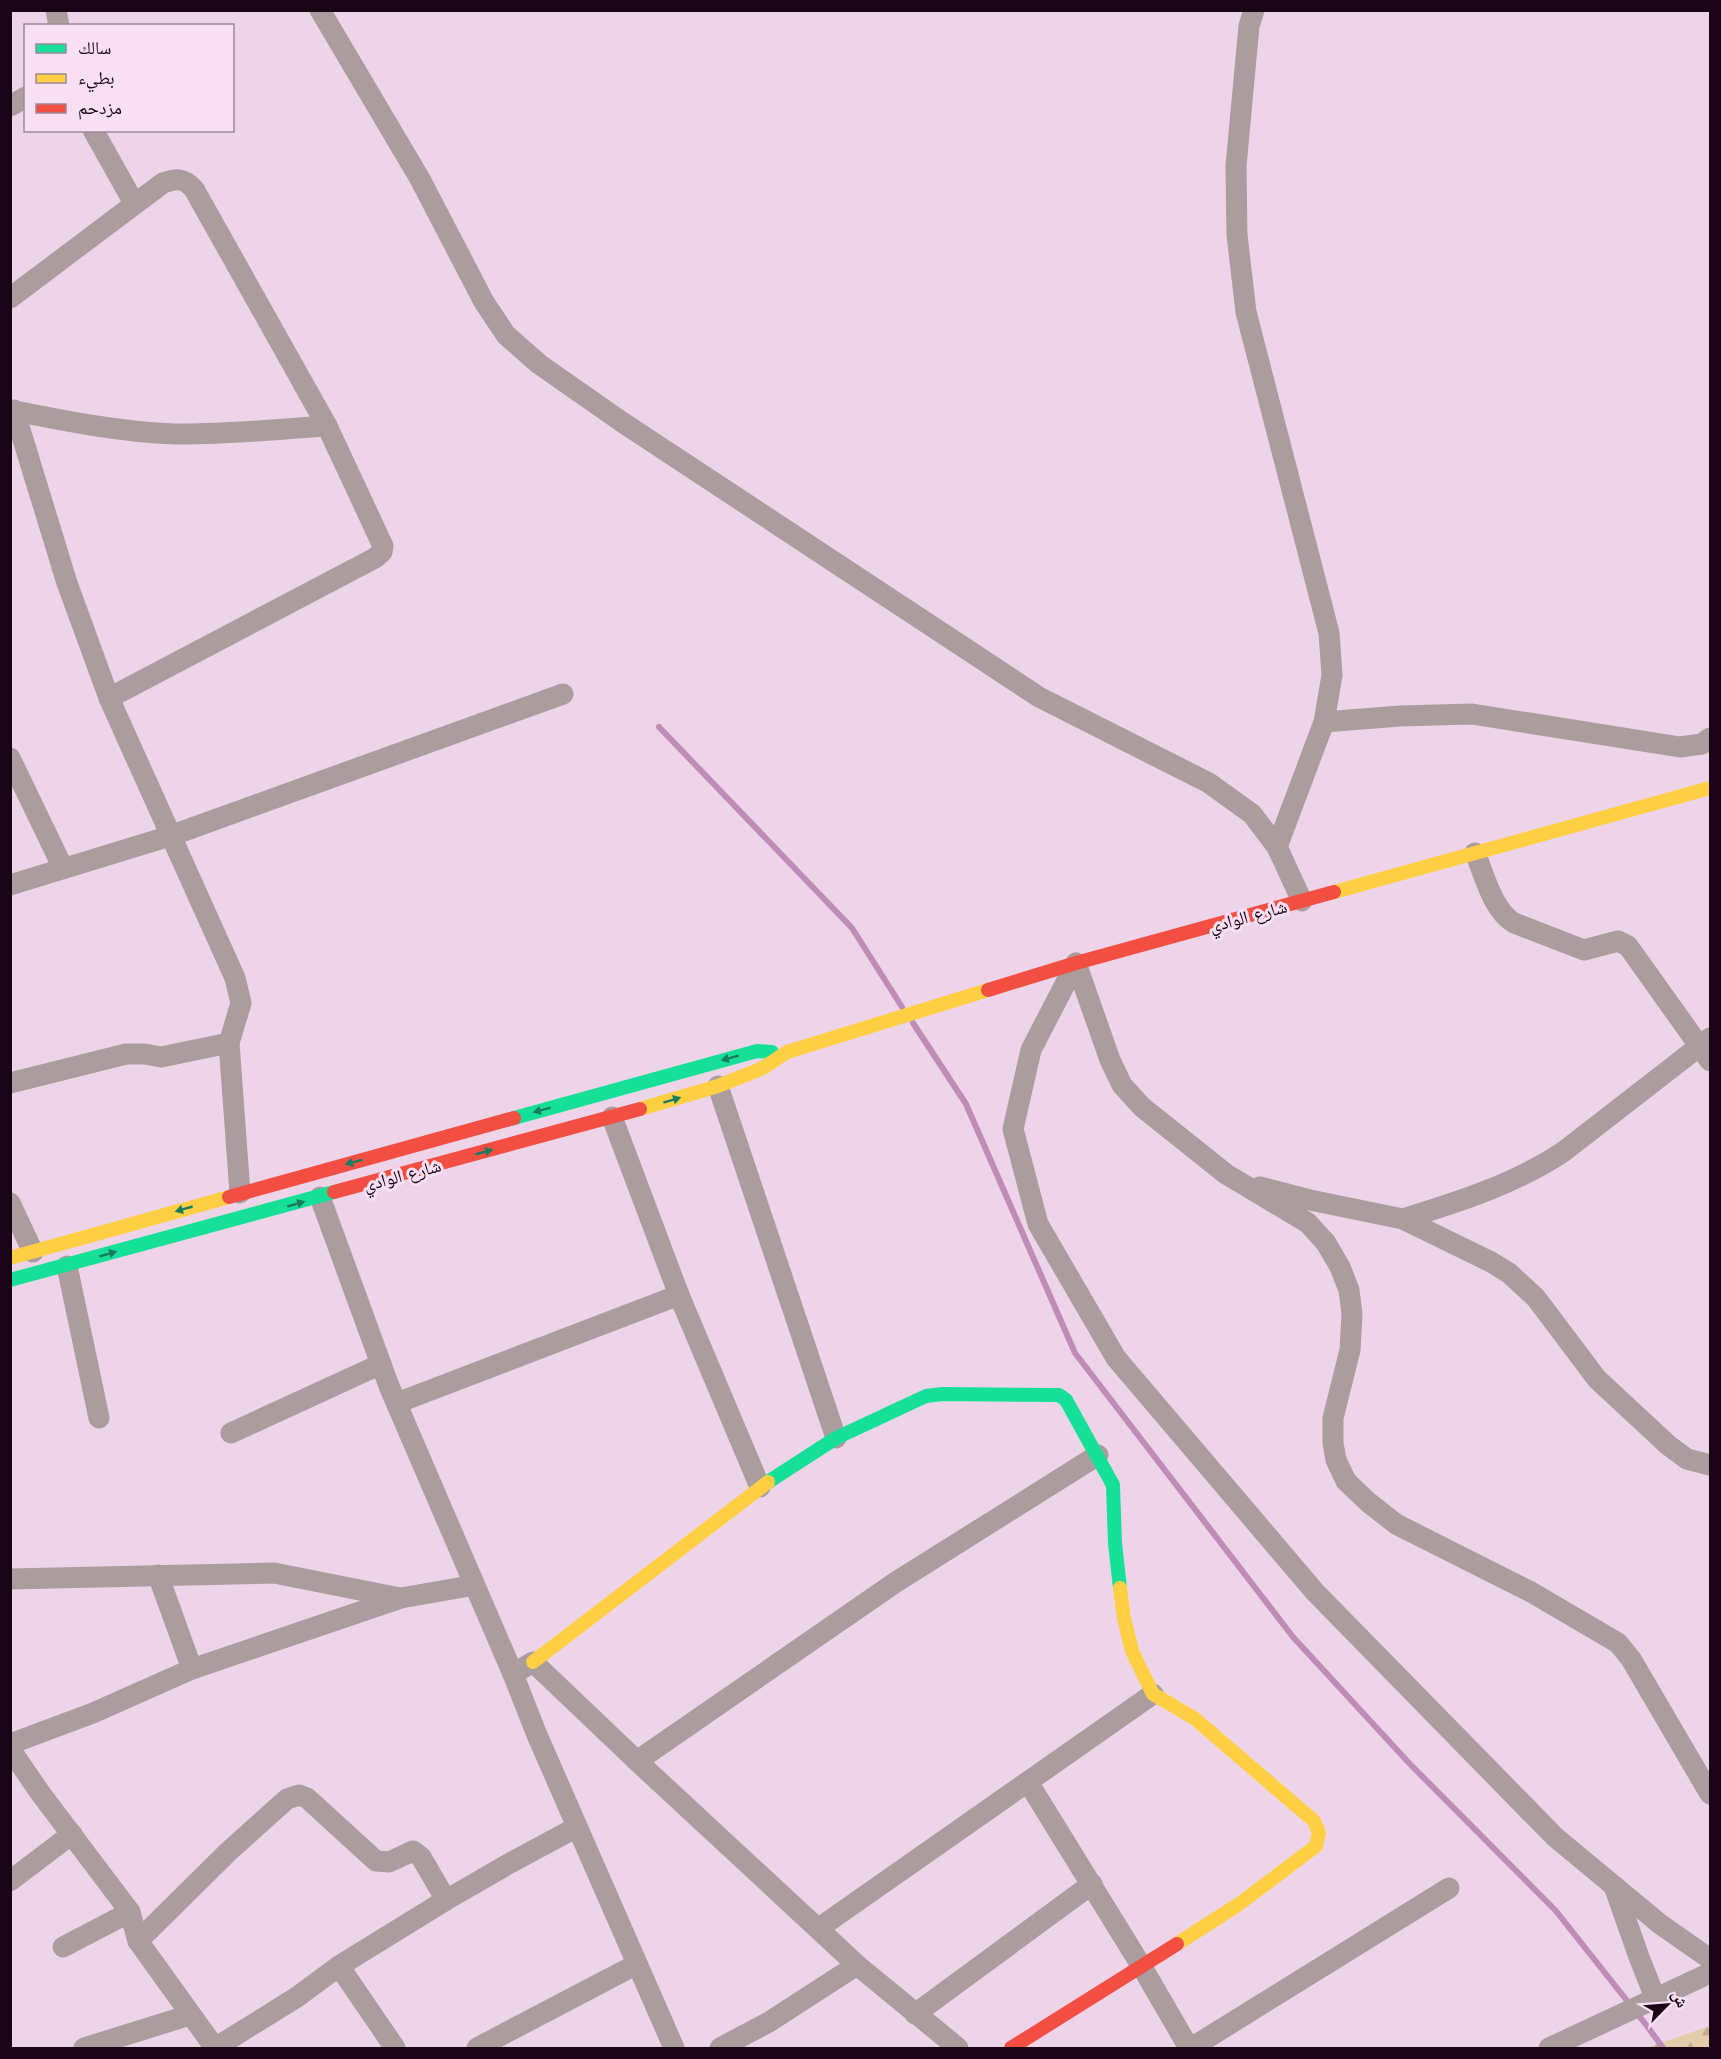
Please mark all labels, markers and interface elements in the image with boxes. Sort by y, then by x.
legend [24,24,234,132]
text: سالك [78,37,111,58]
text: بطيء [78,67,115,93]
text: مزدحم [78,97,122,120]
street label: شارع الوادي [1207,896,1290,941]
one-way arrow [721,1054,739,1063]
one-way arrow [663,1095,681,1104]
one-way arrow [533,1106,551,1115]
one-way arrow [475,1147,493,1157]
street label: شارع الوادي [361,1155,444,1200]
one-way arrow [345,1158,363,1167]
one-way arrow [287,1199,305,1208]
one-way arrow [175,1205,193,1215]
one-way arrow [99,1249,117,1258]
north arrow [1637,1975,1697,2035]
text: ش [1668,1987,1692,2011]

